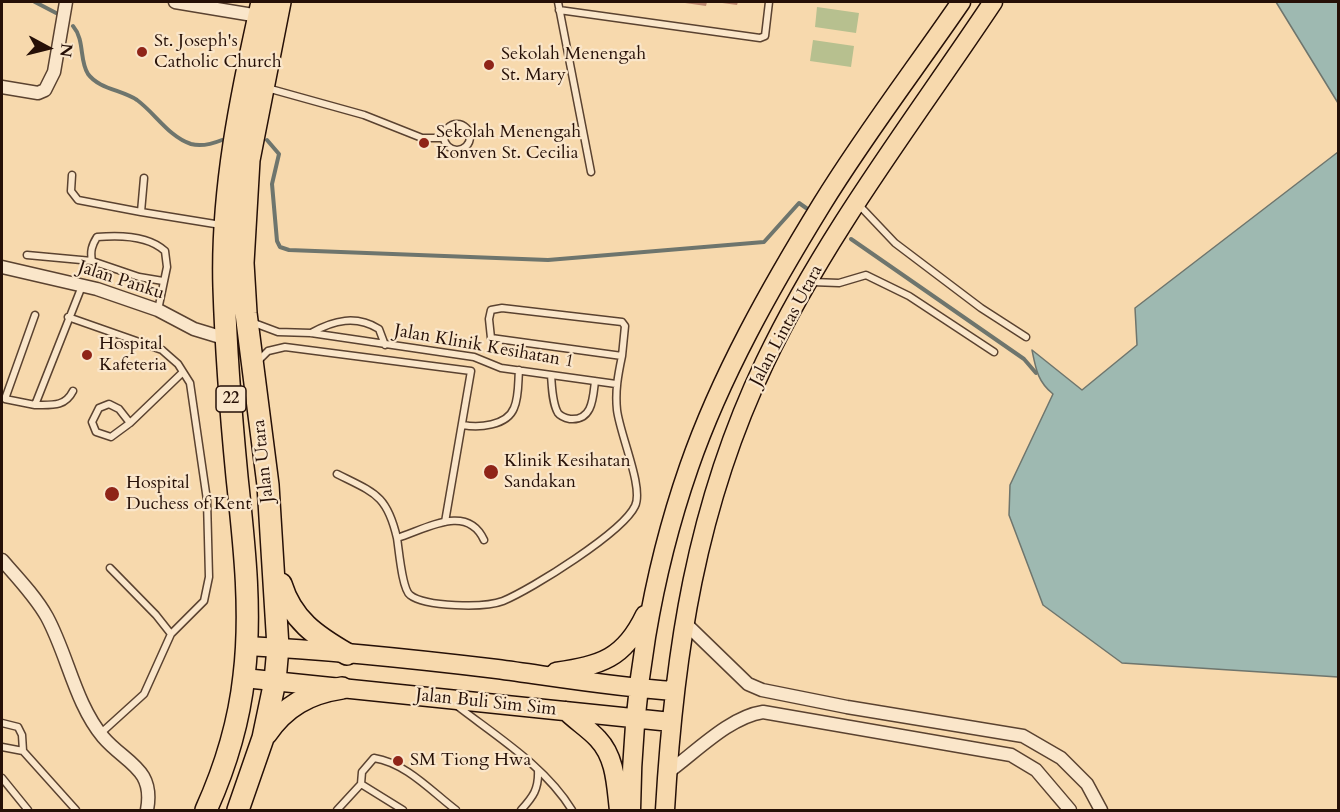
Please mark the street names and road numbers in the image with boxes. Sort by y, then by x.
street label: Jalan Panku [75,257,167,305]
street label: Jalan Lintas Utara [746,262,828,390]
street label: Jalan Klinik Kesihatan 1 [392,321,576,373]
road number: 22 [216,386,246,412]
street label: Jalan Utara [249,418,279,504]
street label: Jalan Buli Sim Sim [415,685,557,721]

